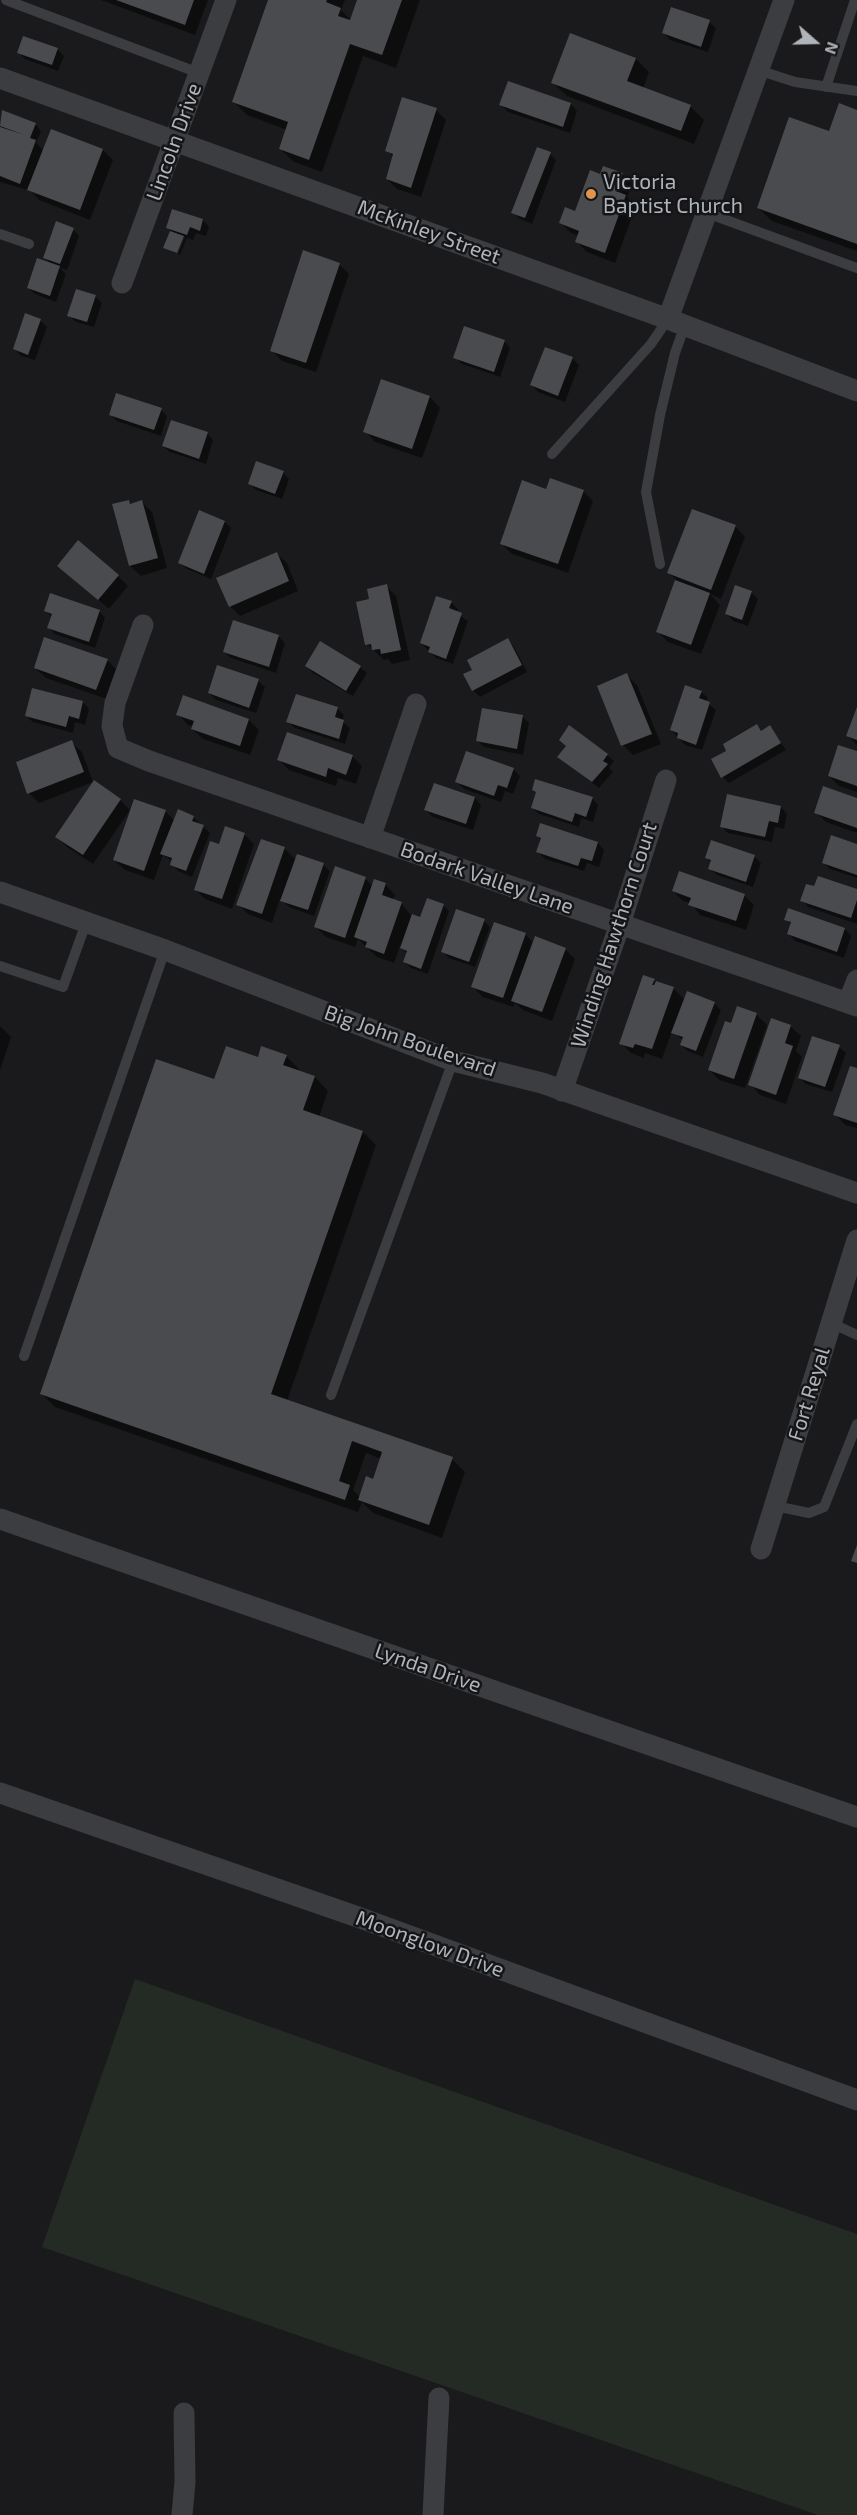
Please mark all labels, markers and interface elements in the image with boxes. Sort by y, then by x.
north arrow [785,12,845,72]
text: N [821,40,843,57]
street label: Lincoln Drive [141,80,207,204]
place label: Victoria Baptist Church [603,169,743,219]
marker: Victoria Baptist Church [584,187,598,201]
street label: McKinley Street [354,194,504,270]
street label: Winding Hawthorn Court [566,819,662,1051]
street label: Bodark Valley Lane [397,837,577,919]
street label: Big John Boulevard [321,1000,499,1082]
street label: Fort Reyal [783,1344,835,1444]
street label: Lynda Drive [372,1638,484,1698]
street label: Moonglow Drive [352,1905,508,1983]

